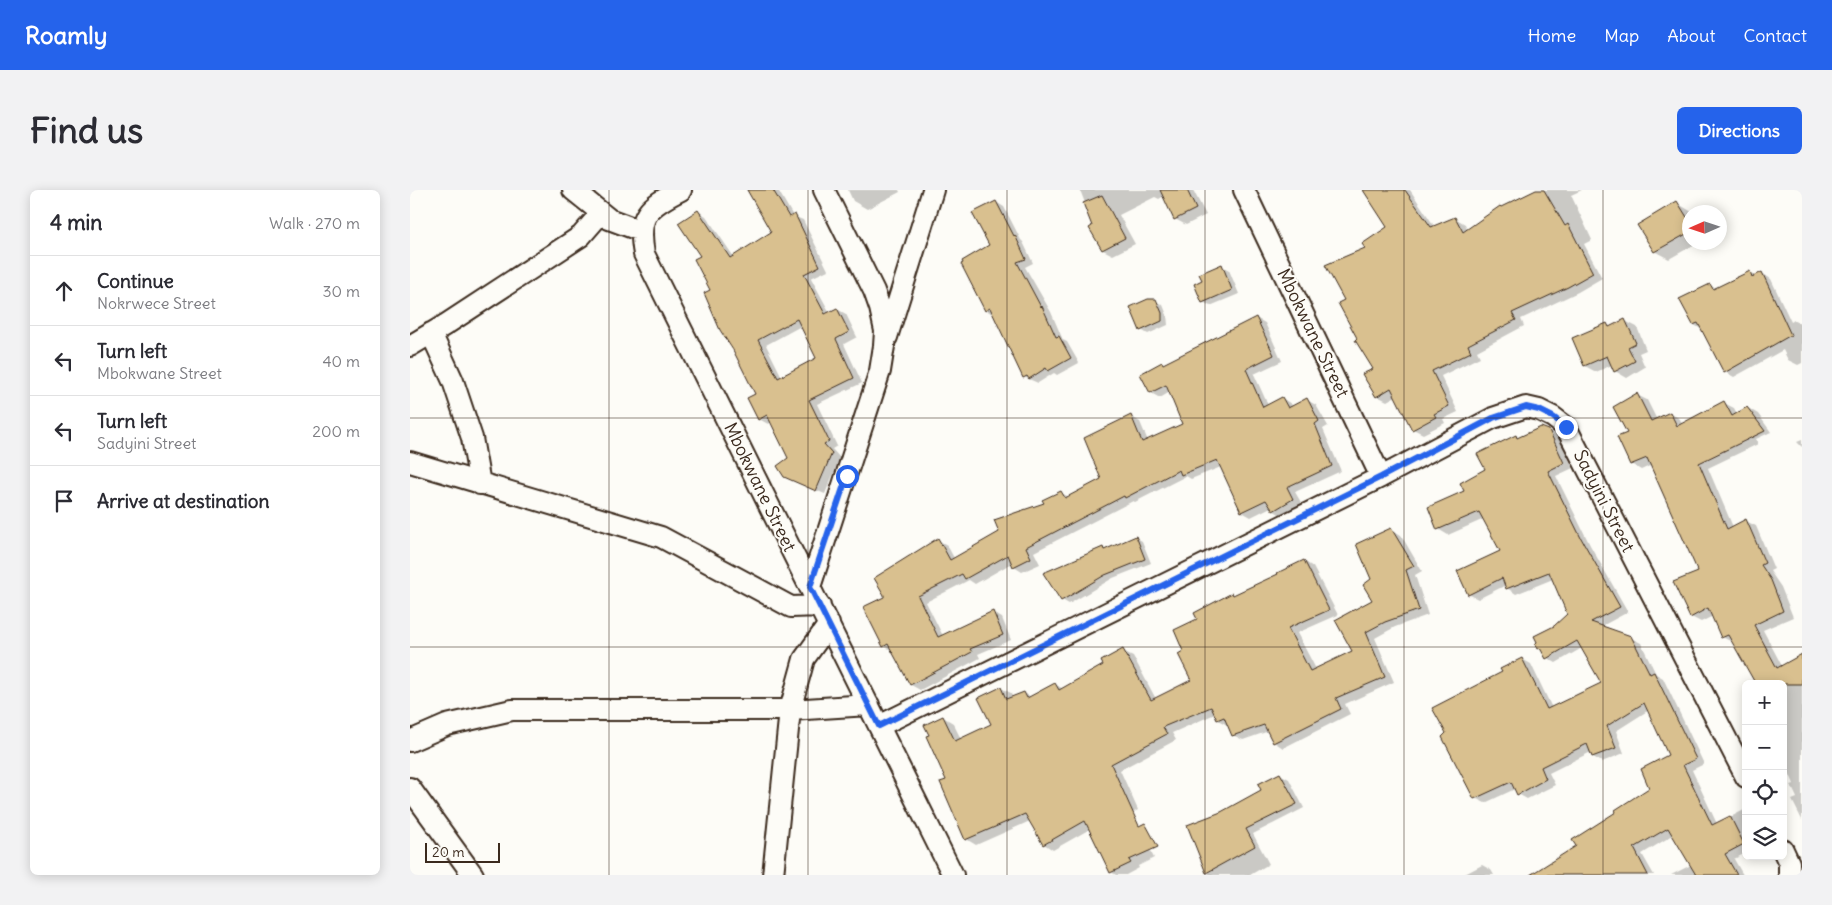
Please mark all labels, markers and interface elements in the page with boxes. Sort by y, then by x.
text: Roamly [25,20,107,50]
text: Home [1528,24,1576,47]
text: Map [1604,24,1639,47]
text: About [1667,24,1715,47]
text: Contact [1743,24,1807,47]
button: Directions [1677,107,1802,154]
text: Find us [30,108,143,152]
north arrow [1682,205,1727,250]
text: 4 min [50,209,102,236]
text: Walk · 270 m [269,213,360,233]
street label: Mbokwane Street [1272,265,1355,401]
text: Continue [97,269,174,293]
icon: ahead [50,277,78,305]
text: 30 m [323,281,360,301]
text: Nokrwece Street [97,293,216,313]
text: Turn left [97,339,167,363]
icon: left [50,347,78,375]
text: 40 m [322,351,360,371]
text: Mbokwane Street [97,363,222,383]
text: Turn left [97,409,167,433]
route end [1555,416,1578,439]
icon: left [50,417,78,445]
street label: Mbokwane Street [719,419,802,555]
text: 200 m [312,421,360,441]
text: Sadyini Street [97,433,196,453]
street label: Sadyini Street [1569,446,1640,556]
route start [836,465,859,488]
icon: arrive [50,487,78,515]
text: Arrive at destination [97,489,270,513]
map controls [1742,680,1787,860]
button: + [1742,680,1787,725]
button: − [1742,725,1787,770]
button: locate [1742,770,1787,815]
button: layers [1742,815,1787,860]
scale bar [425,840,500,863]
text: 20 m [432,843,465,861]

